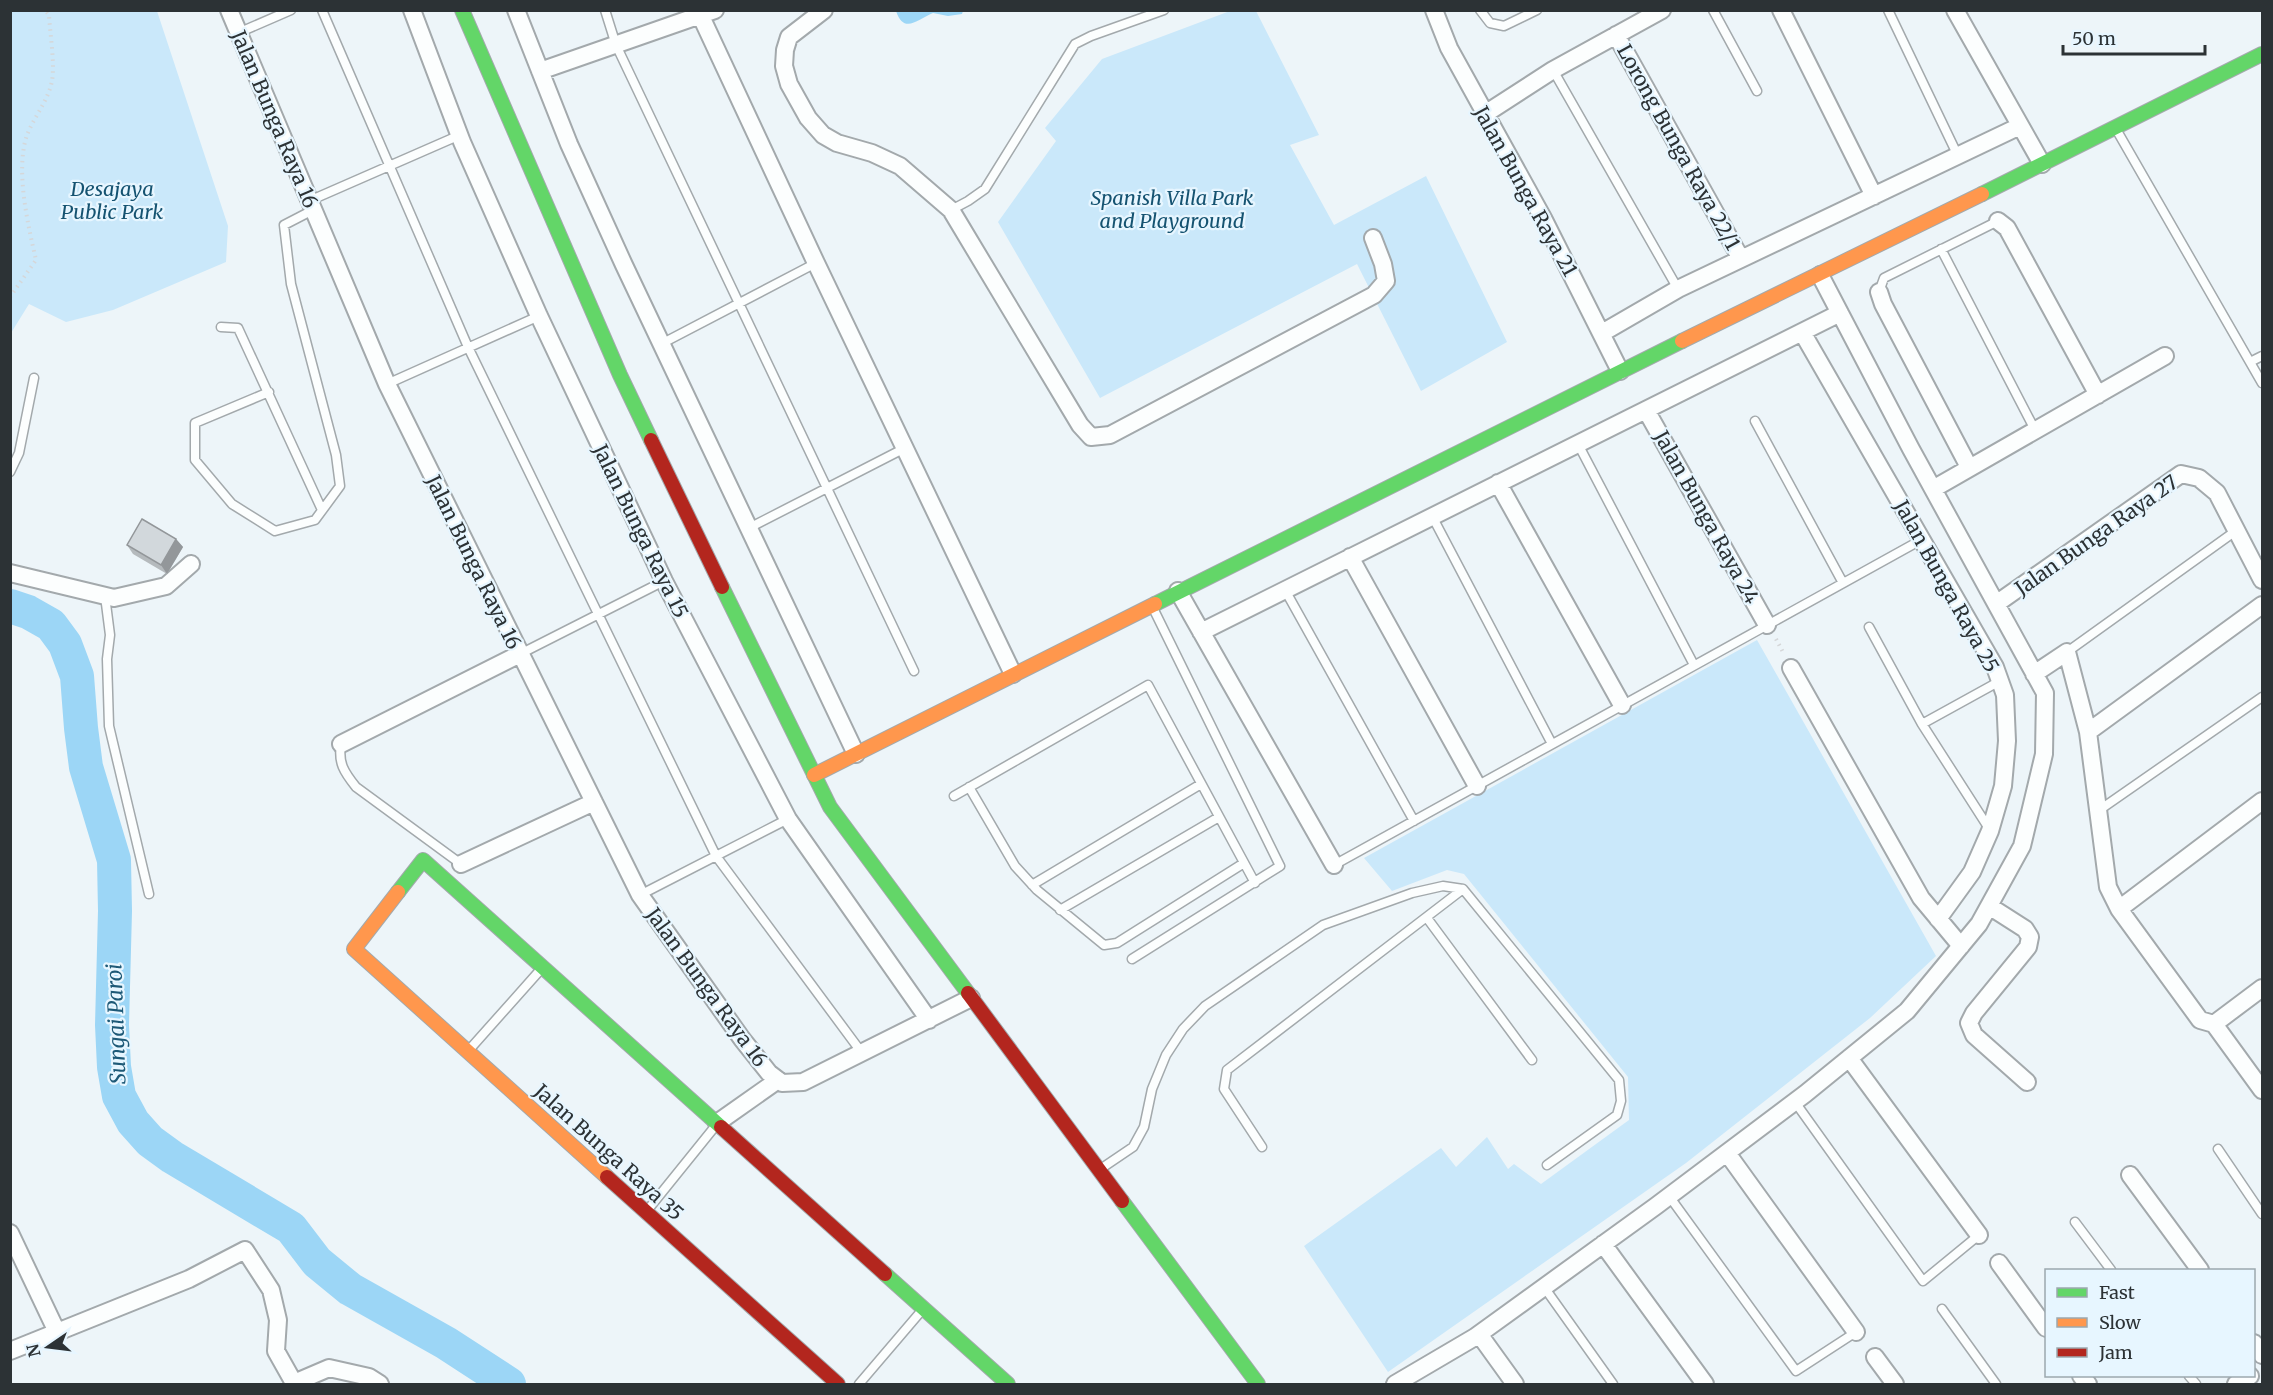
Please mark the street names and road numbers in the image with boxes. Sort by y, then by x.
street label: Jalan Bunga Raya 16 [226,25,324,212]
street label: Lorong Bunga Raya 22/1 [1612,40,1746,254]
street label: Jalan Bunga Raya 21 [1468,101,1583,280]
street label: Jalan Bunga Raya 24 [1649,425,1765,608]
street label: Jalan Bunga Raya 15 [588,439,694,622]
street label: Jalan Bunga Raya 27 [2009,469,2182,601]
street label: Jalan Bunga Raya 16 [421,470,527,653]
street label: Jalan Bunga Raya 25 [1889,495,2005,677]
street label: Jalan Bunga Raya 16 [640,902,773,1071]
street label: Jalan Bunga Raya 35 [528,1078,689,1226]

